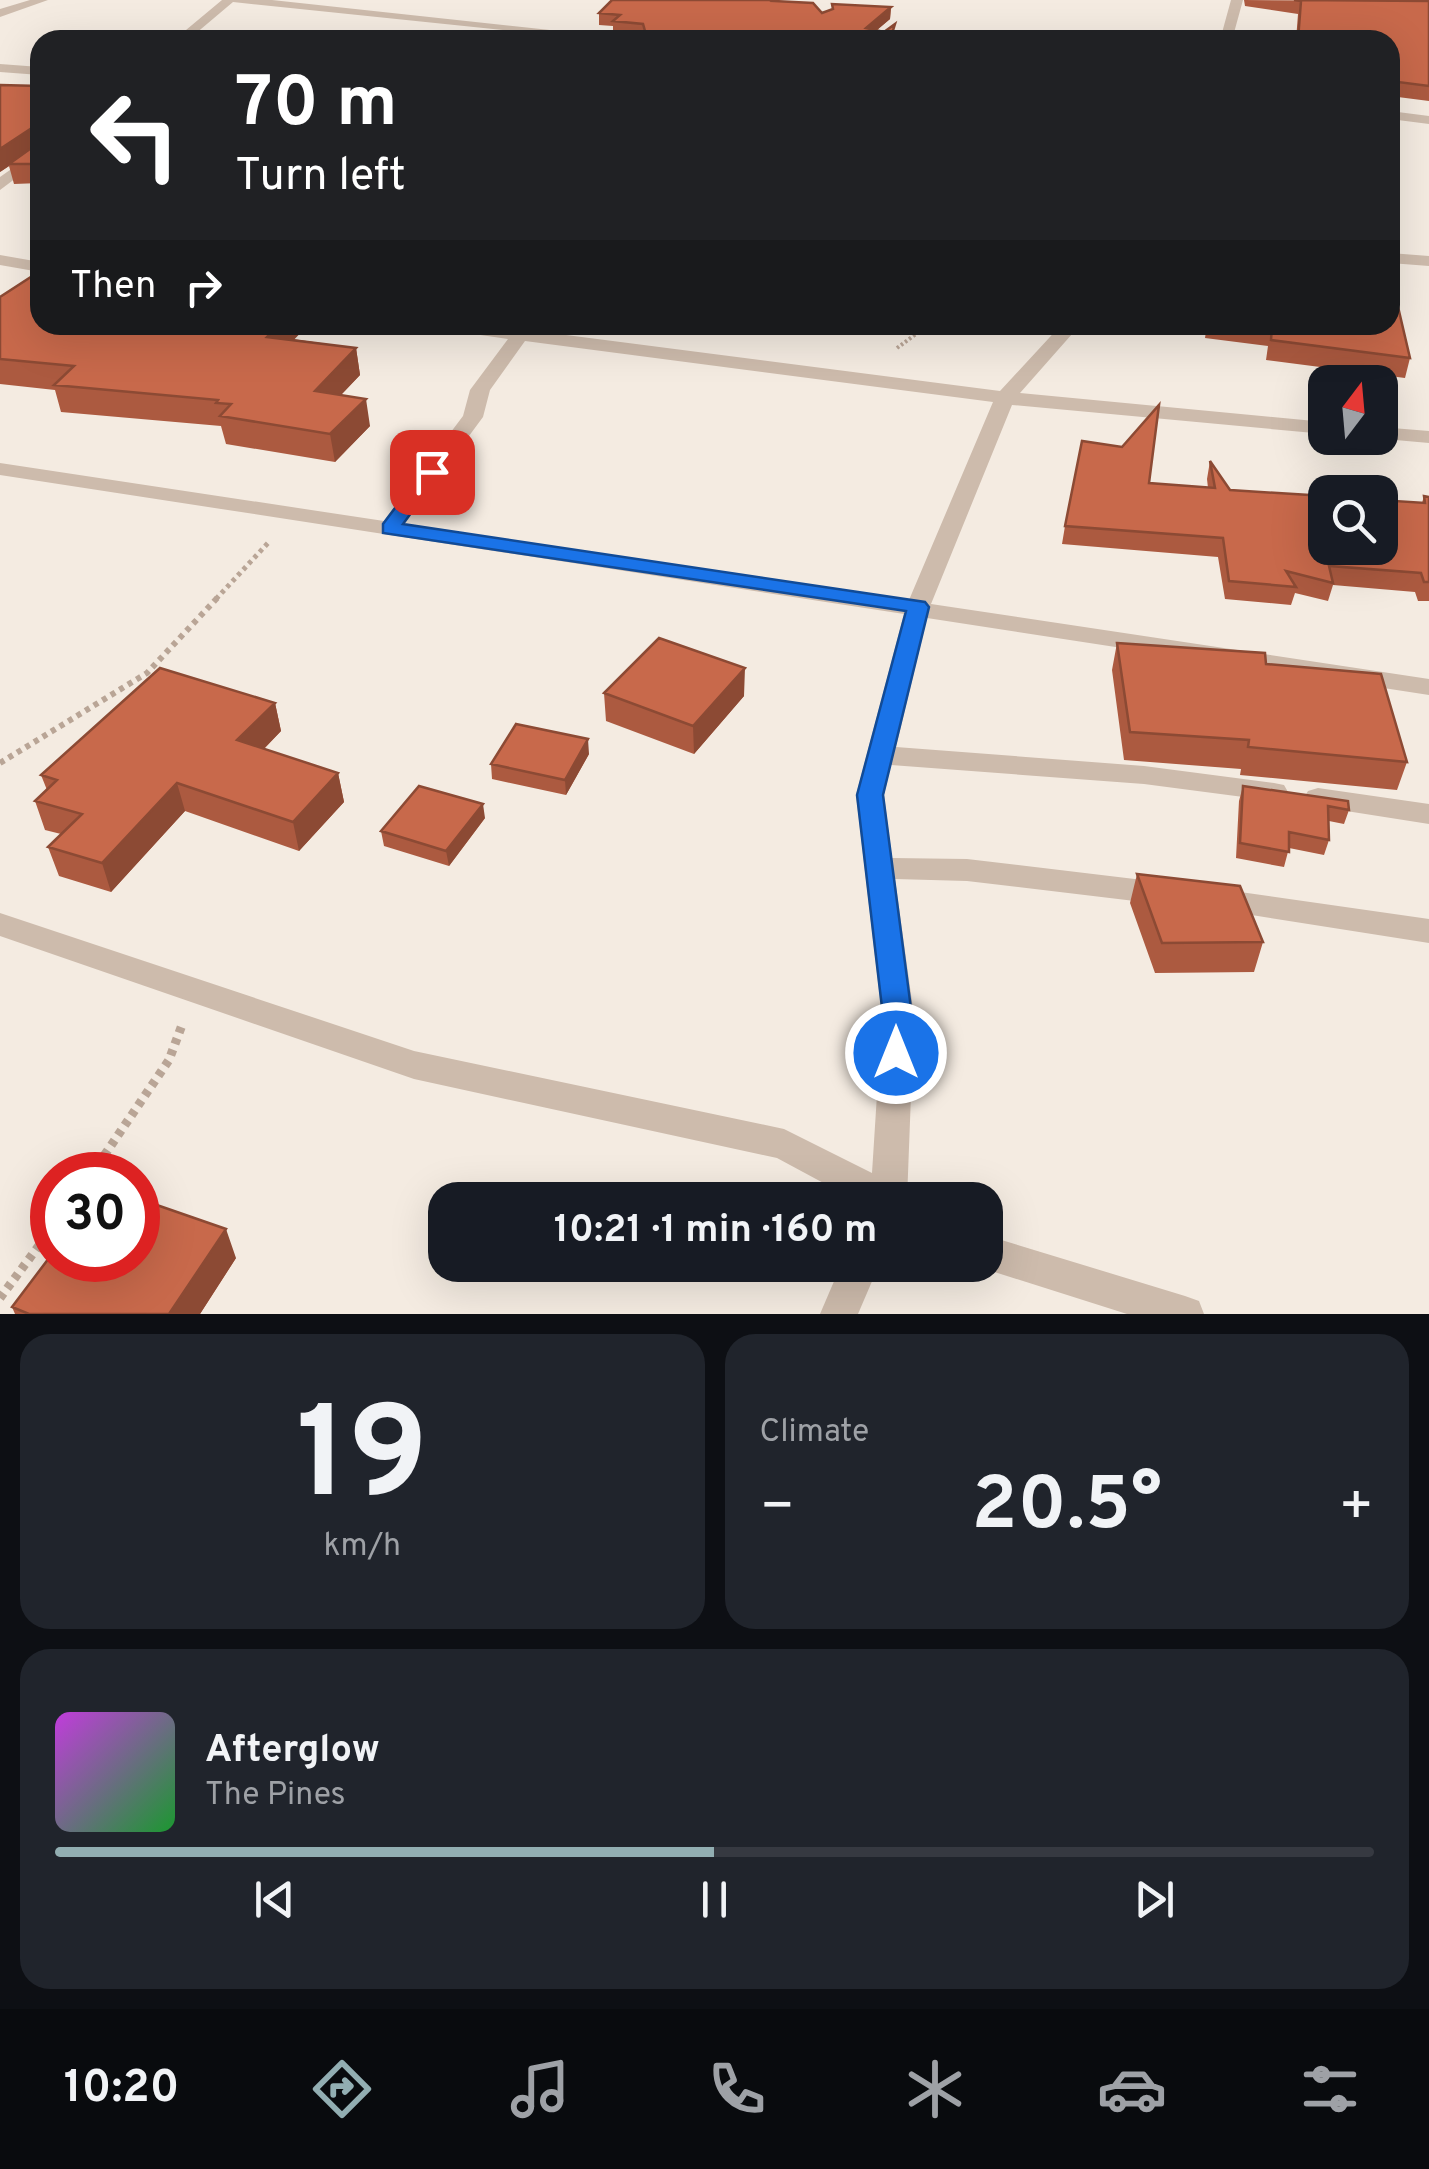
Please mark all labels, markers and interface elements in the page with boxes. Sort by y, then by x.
text: 70 m [235,62,398,151]
icon: left [70,70,200,200]
text: Turn left [235,149,406,206]
icon: right [176,260,231,315]
text: Then [70,263,156,312]
north arrow [1308,365,1398,455]
map controls [1308,365,1398,565]
pin [390,430,475,515]
icon: arrive [405,445,460,500]
button: search [1308,475,1398,565]
position arrow [844,1001,948,1105]
speed limit sign: 30 [30,1152,160,1282]
text: 10:21 · 1 min · 160 m [554,1207,877,1256]
text: 19 [296,1379,428,1544]
text: Climate [760,1413,869,1453]
text: 20.5° [972,1461,1162,1556]
text: − [760,1474,795,1544]
text: + [1339,1474,1374,1544]
text: km/h [323,1527,401,1567]
text: Afterglow [205,1727,380,1776]
text: The Pines [205,1776,346,1816]
icon: previous [247,1872,302,1927]
icon: pause [687,1872,742,1927]
icon: next [1127,1872,1182,1927]
icon: directions [307,2054,377,2124]
icon: music [505,2054,575,2124]
icon: phone [702,2054,772,2124]
icon: climate [900,2054,970,2124]
icon: car [1097,2054,1167,2124]
icon: filters [1295,2054,1365,2124]
text: 10:20 [64,2061,179,2118]

